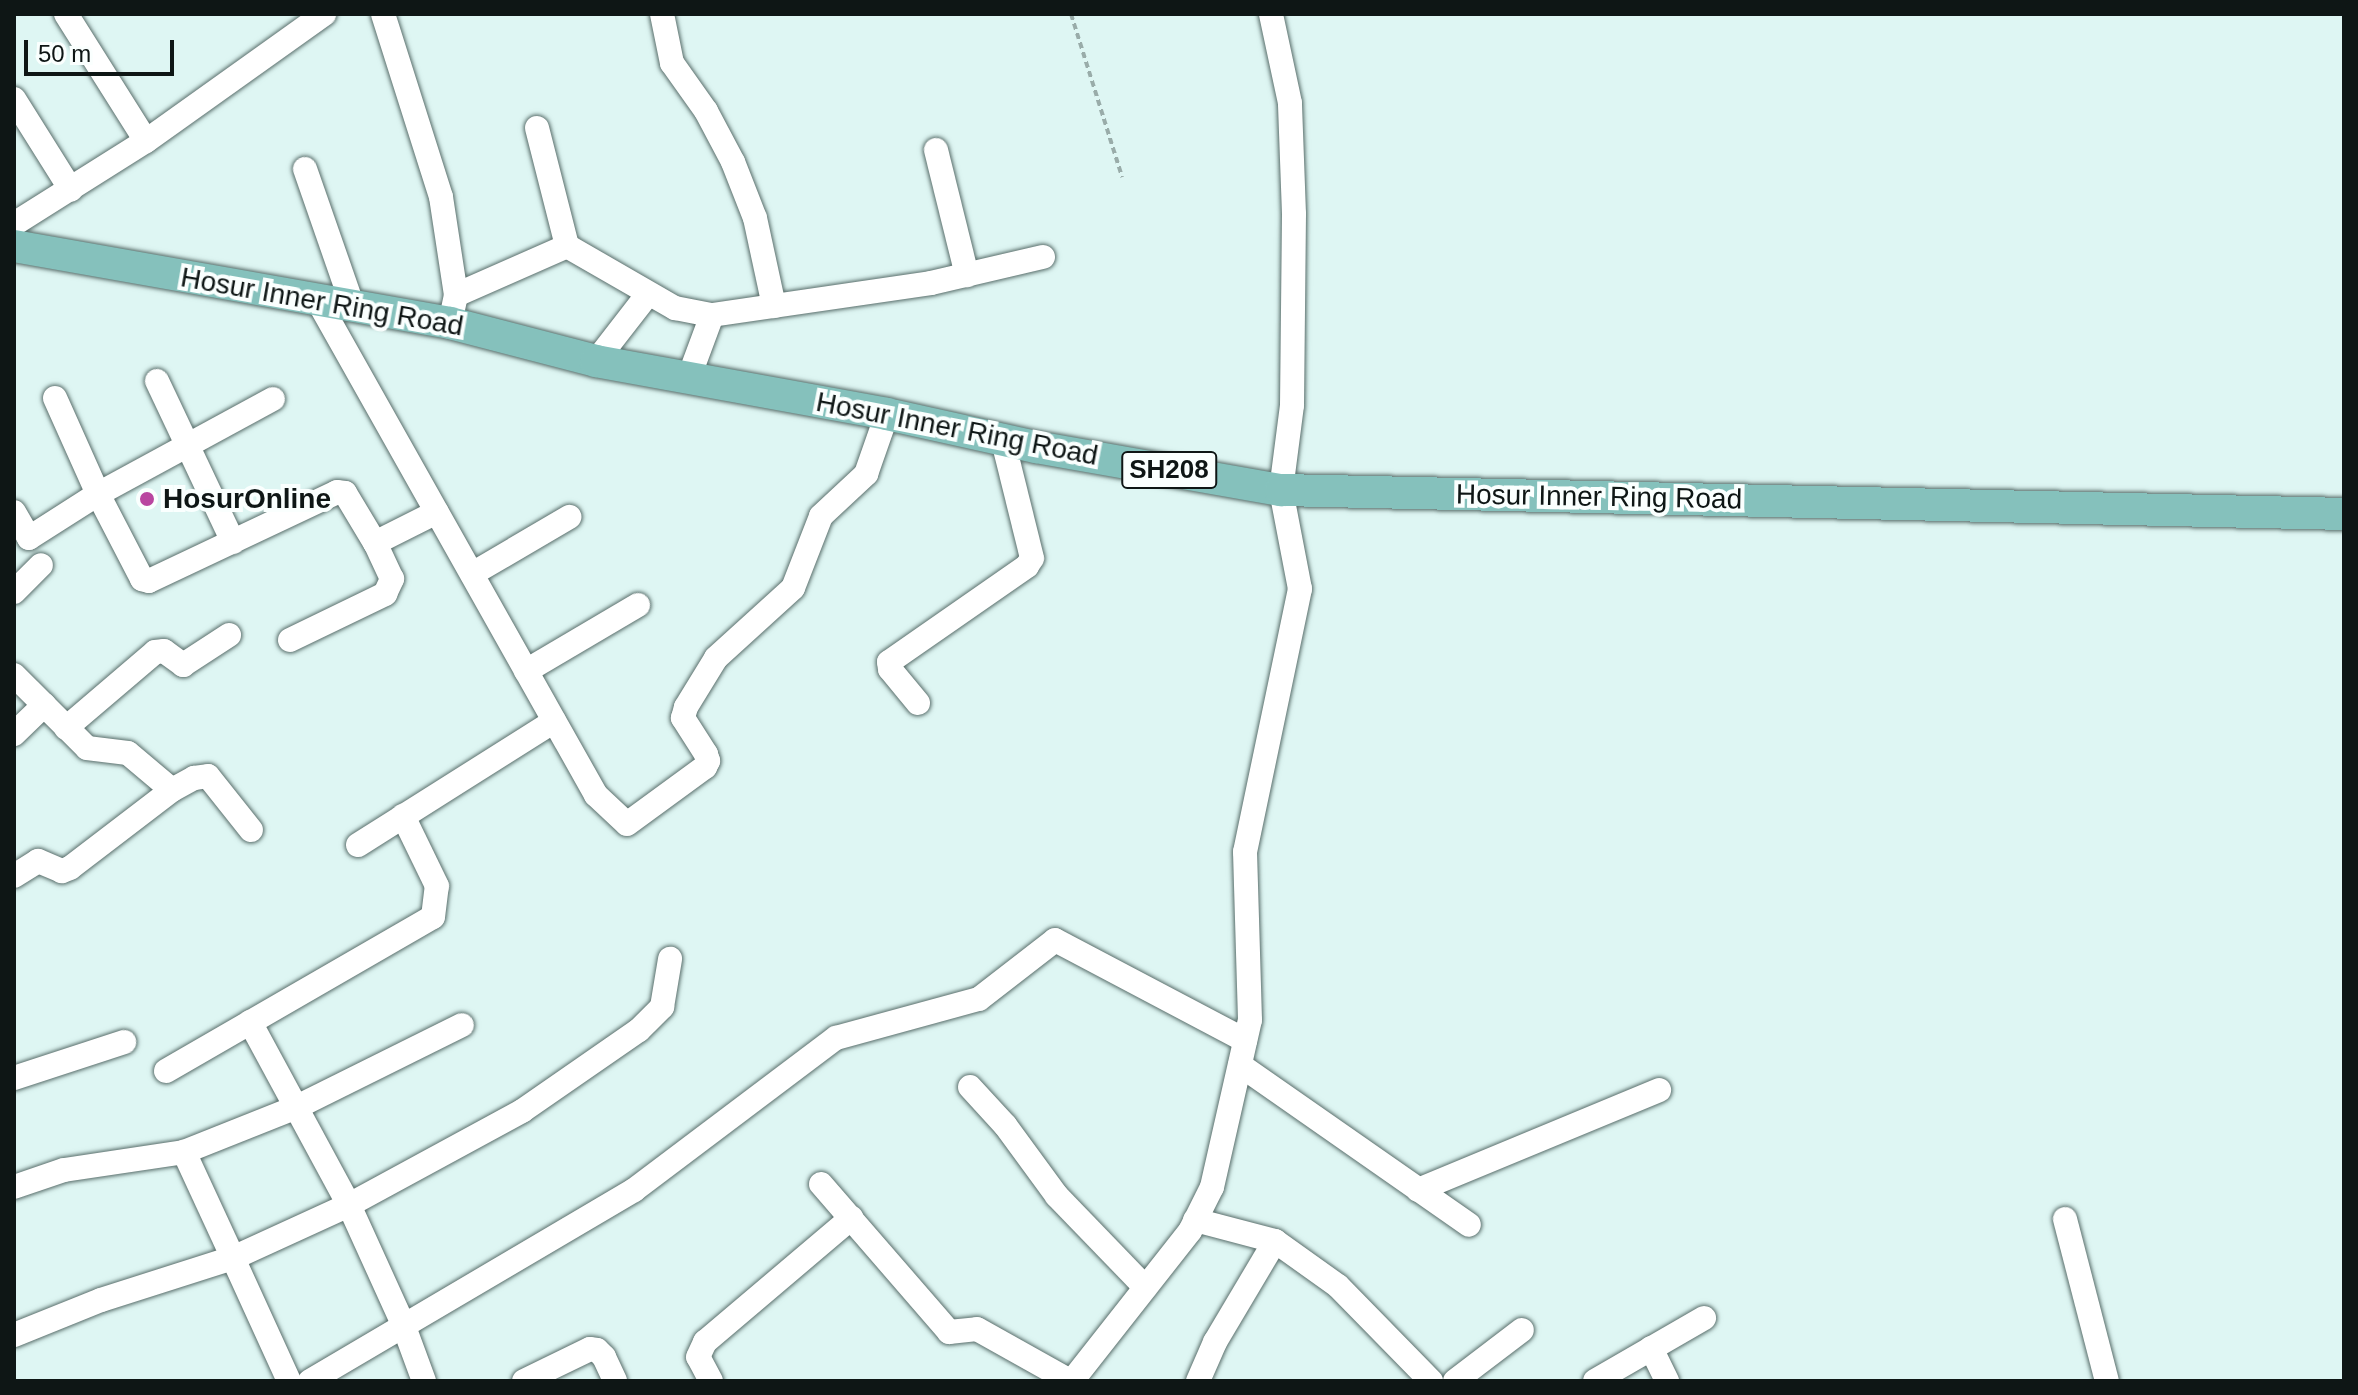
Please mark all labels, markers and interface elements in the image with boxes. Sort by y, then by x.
scale bar [28,24,178,74]
text: 50 m [38,40,91,67]
street label: Hosur Inner Ring Road [178,261,466,343]
street label: Hosur Inner Ring Road [813,385,1101,473]
road number: SH208 [1121,448,1217,492]
street label: Hosur Inner Ring Road [1456,478,1742,516]
place label: HosurOnline [163,482,331,516]
marker: HosurOnline [138,490,156,508]

